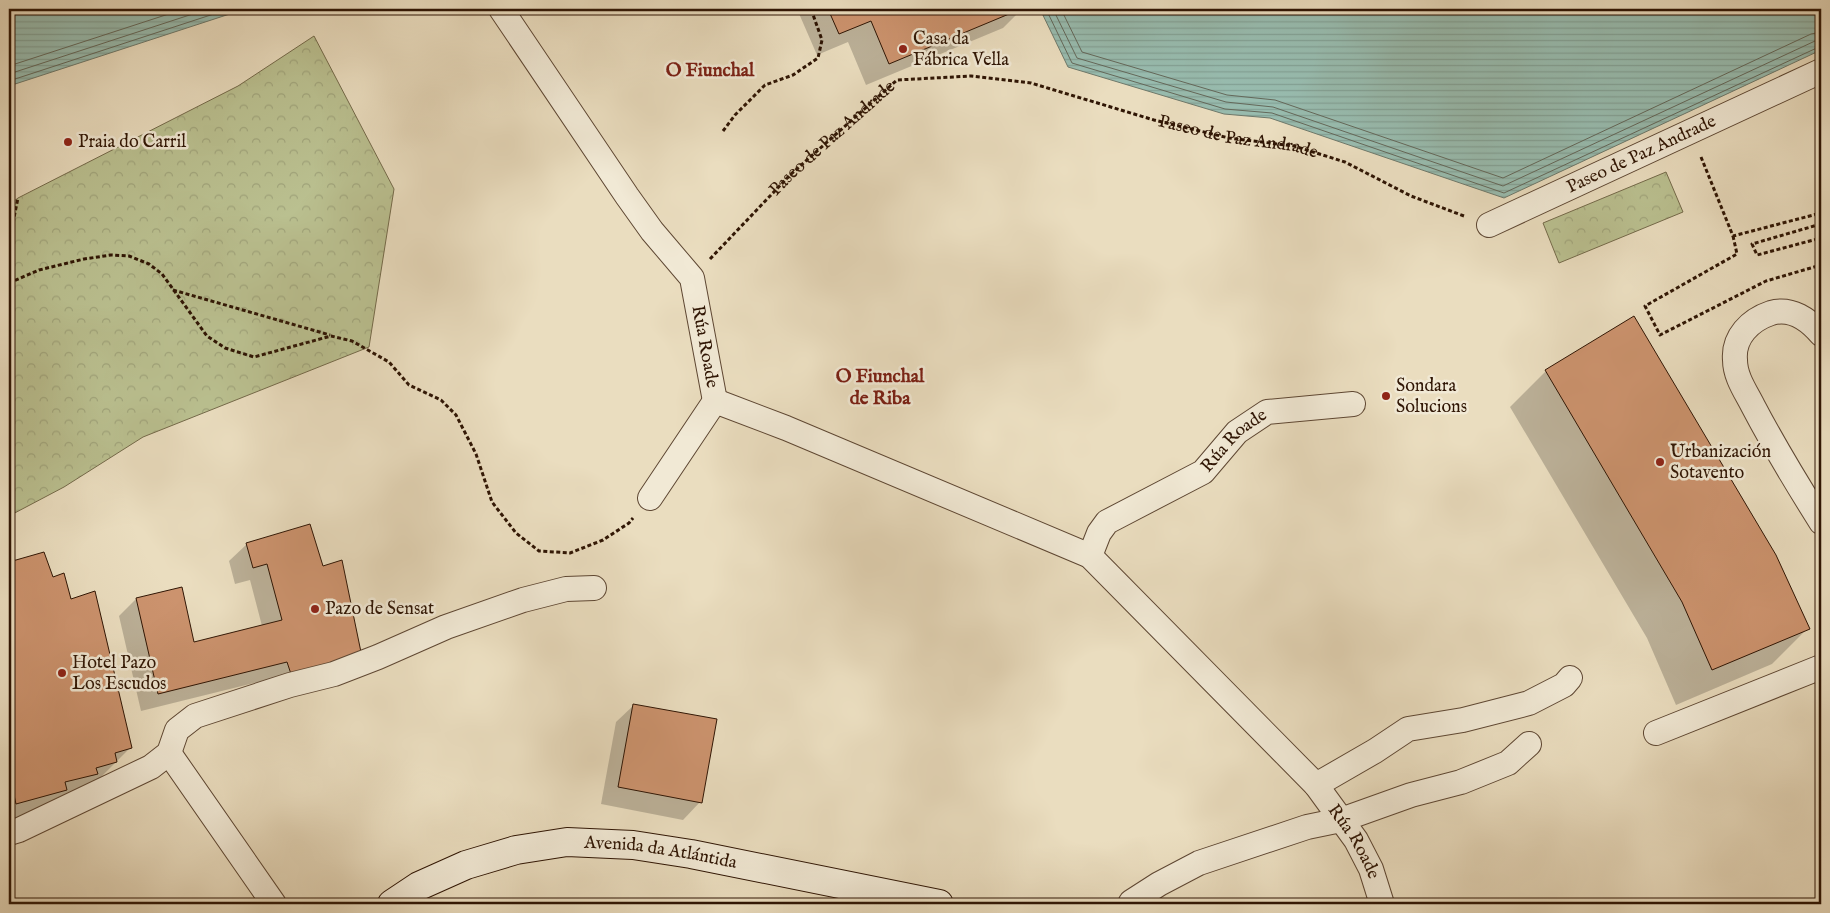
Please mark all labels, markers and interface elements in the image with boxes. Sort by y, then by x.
place label: Casa da Fábrica Vella [913,28,1009,72]
marker: Casa da Fábrica Vella [897,43,909,55]
district label: O Fiunchal [666,59,755,83]
street label: Paseo de Paz Andrade [764,75,900,201]
street label: Paseo de Paz Andrade [1156,110,1321,164]
street label: Paseo de Paz Andrade [1563,110,1720,199]
place label: Praia do Carril [78,131,186,154]
marker: Praia do Carril [62,136,74,148]
street label: Rúa Roade [686,303,724,390]
district label: O Fiunchal de Riba [836,365,925,411]
place label: Sondara Solucions [1396,375,1467,419]
marker: Sondara Solucions [1380,390,1392,402]
street label: Rúa Roade [1196,404,1271,477]
place label: Urbanización Sotavento [1670,441,1771,485]
marker: Urbanización Sotavento [1654,456,1666,468]
place label: Pazo de Sensat [325,598,434,621]
marker: Pazo de Sensat [309,603,321,615]
place label: Hotel Pazo Los Escudos [72,652,166,696]
marker: Hotel Pazo Los Escudos [56,667,68,679]
street label: Rúa Roade [1322,800,1385,882]
street label: Avenida da Atlántida [583,831,739,874]

